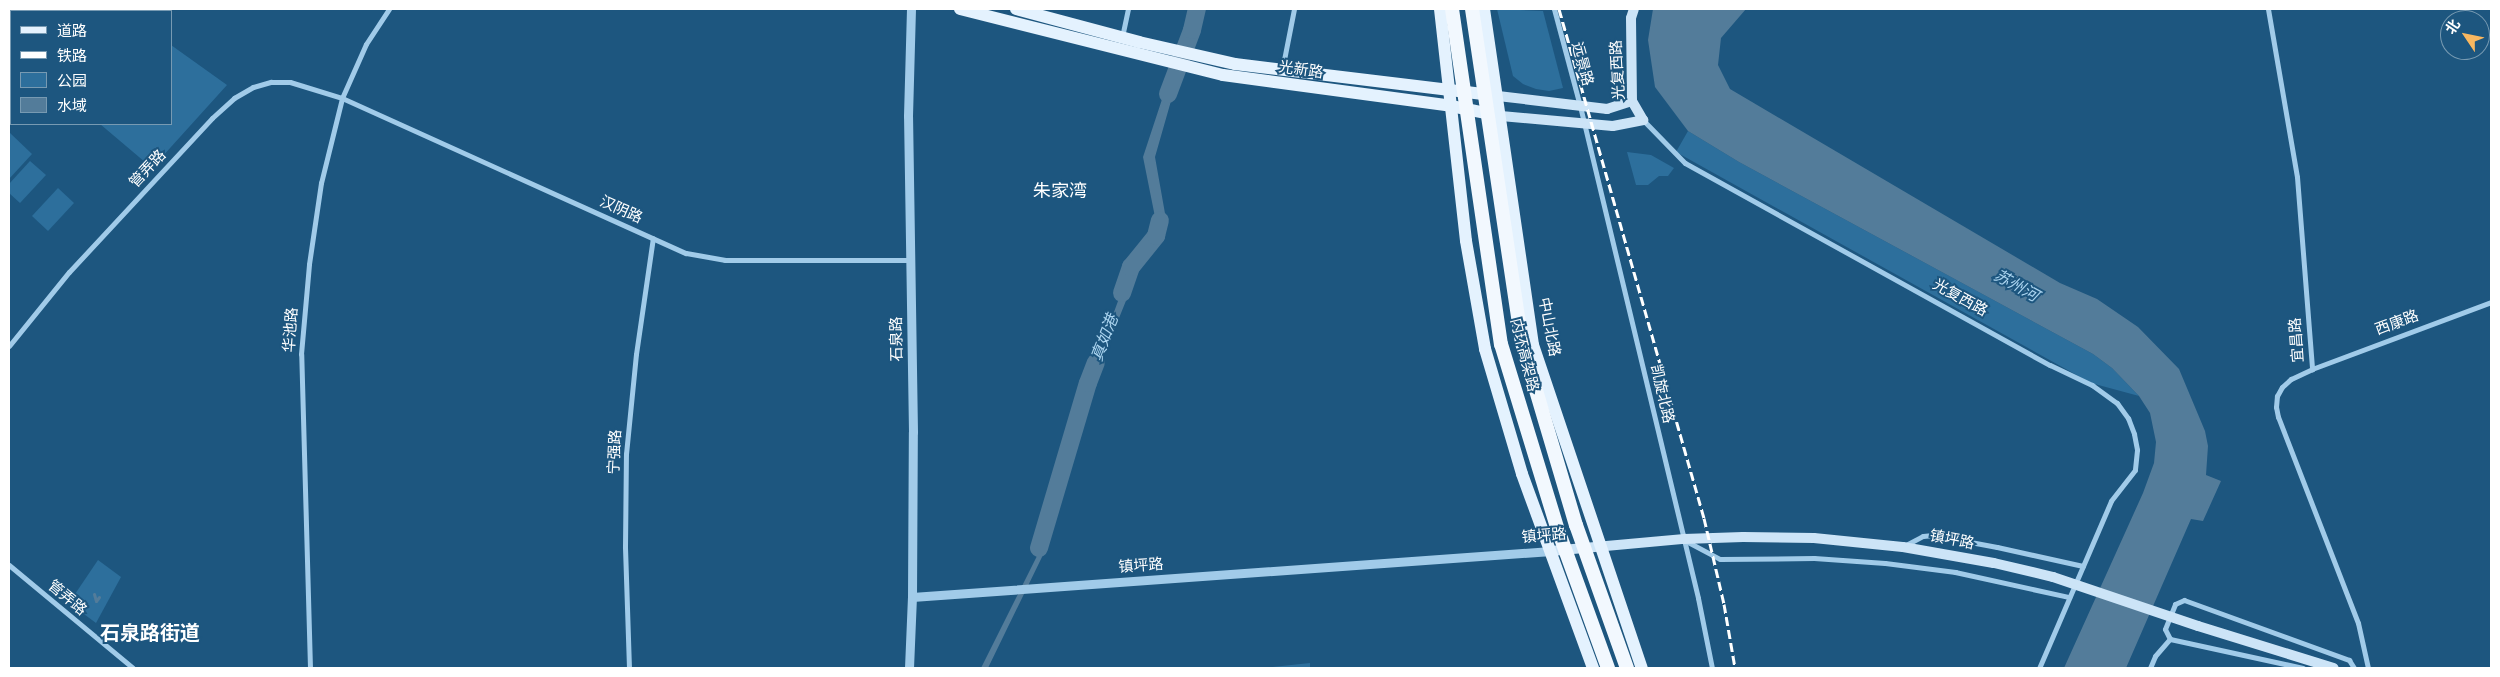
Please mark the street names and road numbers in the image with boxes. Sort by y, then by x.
street label: 远景路 [1567,40,1597,88]
street label: 光复西路 [1607,40,1629,100]
street label: 光新路 [1277,58,1325,82]
street label: 管弄路 [126,146,170,192]
street label: 汉阴路 [597,193,645,227]
street label: 光复西路 [1929,276,1991,320]
street label: 中山北路 [1534,296,1564,358]
street label: 华池路 [280,307,302,353]
street label: 西康路 [2373,307,2421,339]
street label: 石泉路 [888,316,906,362]
street label: 内环高架路 [1506,316,1542,394]
street label: 宜昌路 [2286,317,2308,363]
street label: 凯旋北路 [1646,363,1678,425]
street label: 宁强路 [605,429,625,475]
street label: 镇坪路 [1521,525,1567,547]
street label: 镇坪路 [1928,527,1976,553]
street label: 镇坪路 [1118,555,1164,577]
street label: 管弄路 [44,577,90,619]

